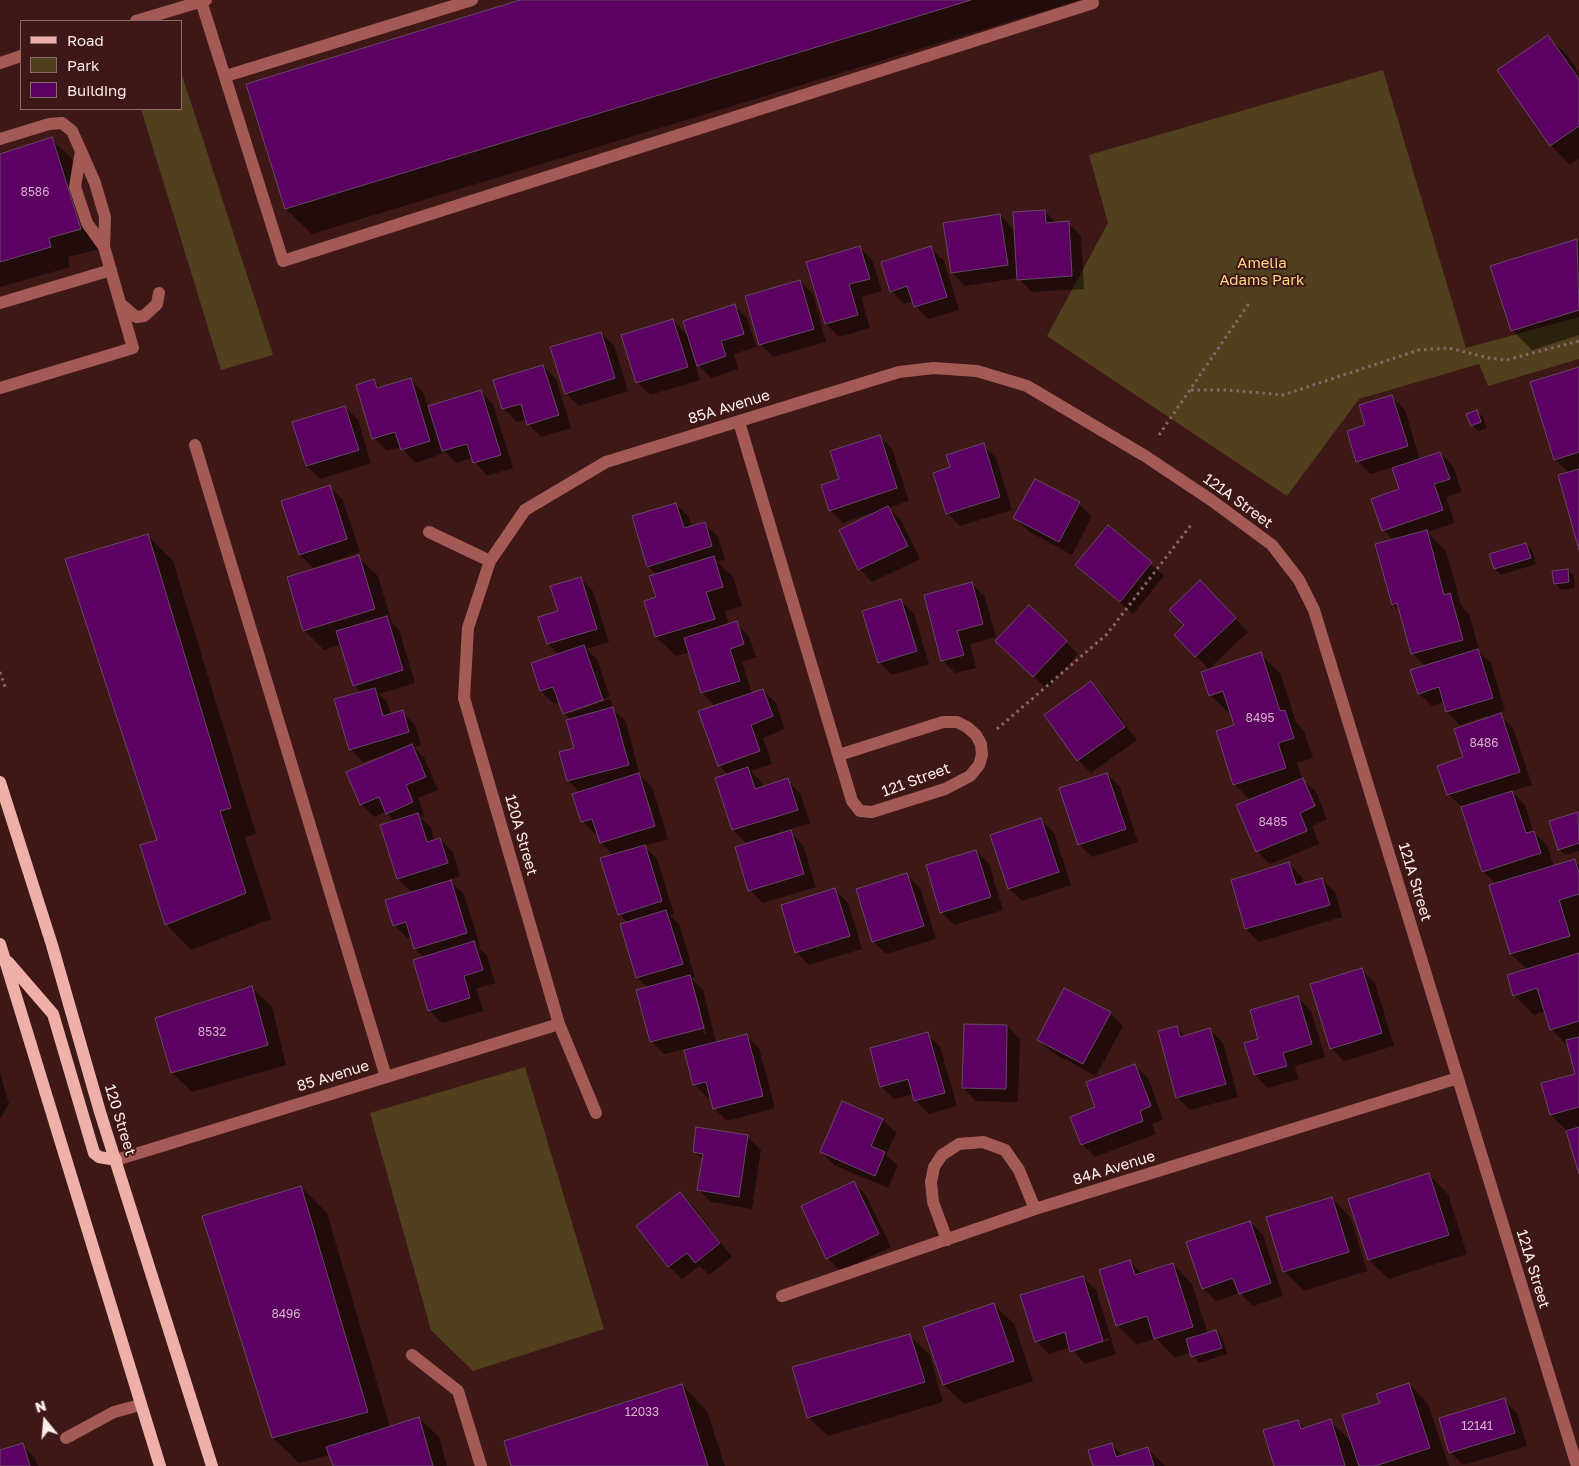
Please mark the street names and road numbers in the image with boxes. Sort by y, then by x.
street label: 85A Avenue [686,386,772,428]
street label: 121A Street [1200,470,1276,532]
street label: 121 Street [879,759,953,801]
street label: 120A Street [501,792,541,878]
street label: 121A Street [1394,840,1436,924]
street label: 85 Avenue [295,1056,371,1096]
street label: 120 Street [101,1082,139,1158]
street label: 84A Avenue [1071,1147,1157,1189]
street label: 121A Street [1512,1227,1554,1311]

